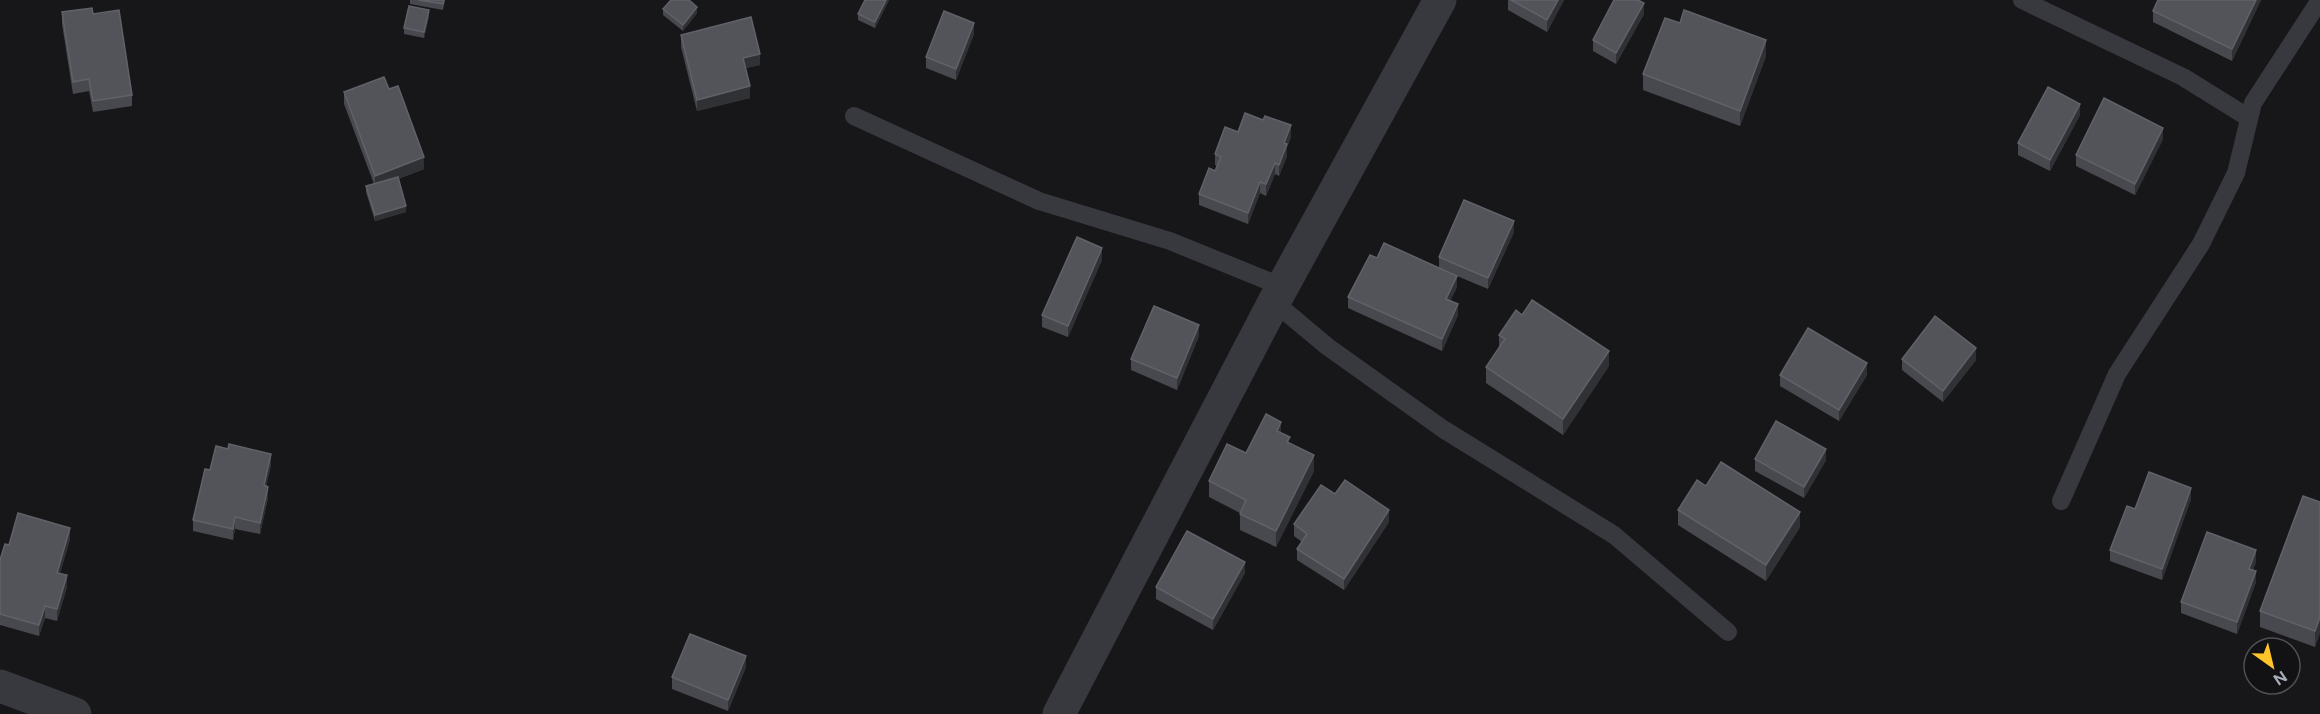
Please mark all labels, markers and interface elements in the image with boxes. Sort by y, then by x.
north arrow [2242,636,2302,696]
text: N [2270,667,2291,689]

